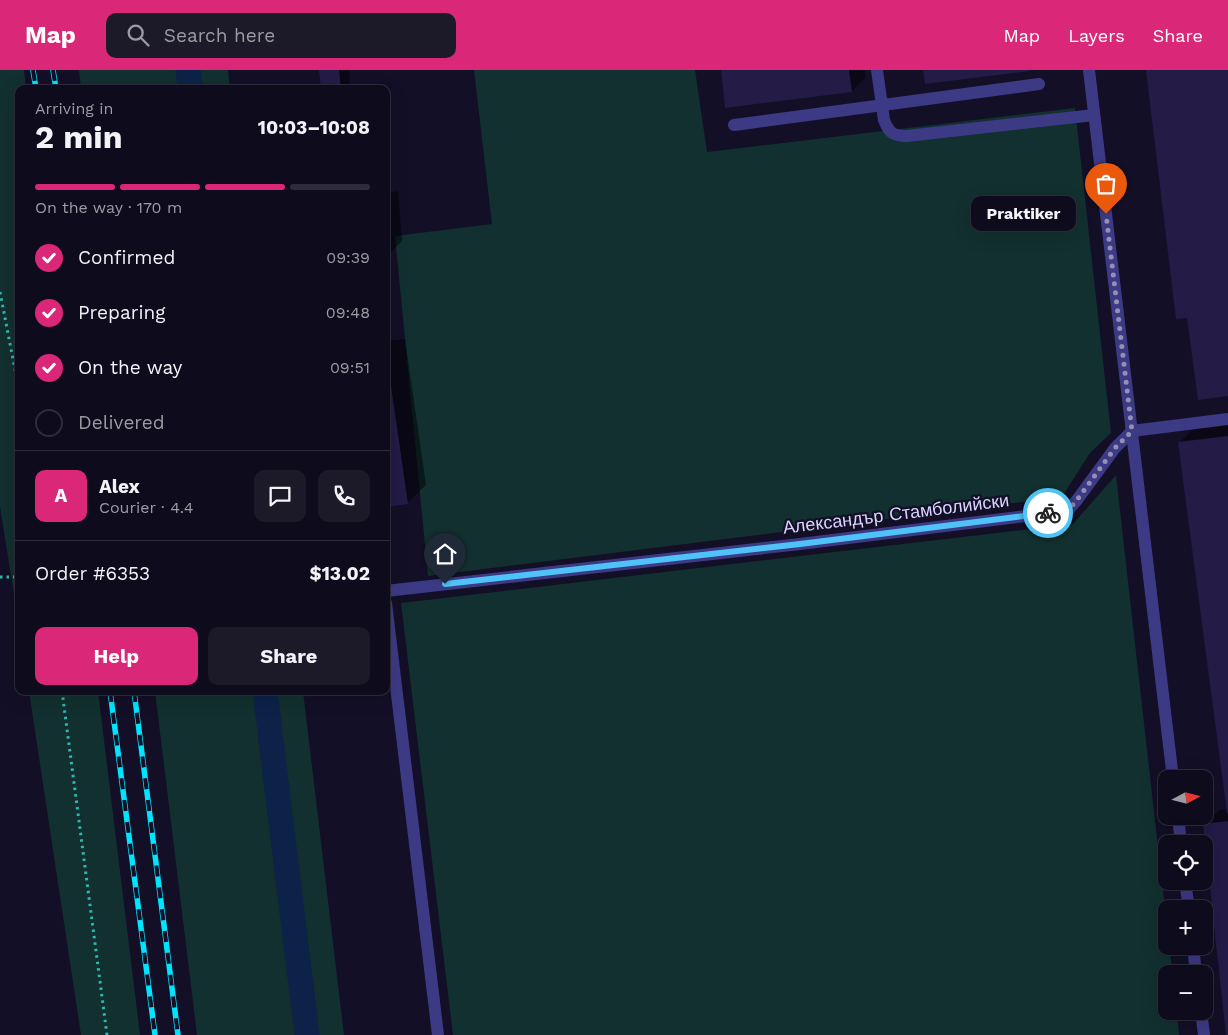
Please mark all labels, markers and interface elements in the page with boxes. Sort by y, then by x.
search box [106,13,456,58]
text: Map [25,21,76,49]
icon: search [124,21,152,49]
text: Search here [164,24,275,47]
text: Map [1003,25,1040,46]
text: Layers [1068,25,1125,46]
text: Share [1153,25,1203,46]
text: Arriving in [35,99,113,118]
text: 10:03–10:08 [258,116,370,139]
text: 2 min [35,118,123,156]
pin [1085,163,1127,214]
icon: bag [1092,170,1120,198]
callout: Praktiker [971,196,1076,232]
text: On the way · 170 m [35,198,182,217]
text: Praktiker [986,204,1061,223]
icon: check [35,244,63,272]
text: Confirmed [78,246,175,269]
text: 09:39 [326,248,370,267]
icon: check [35,299,63,327]
text: Preparing [78,301,165,324]
text: 09:48 [326,303,370,322]
icon: check [35,354,63,382]
text: On the way [78,356,182,379]
text: 09:51 [330,358,370,377]
text: Delivered [78,411,165,434]
button: chat [254,470,306,522]
button: phone [318,470,370,522]
text: Alex [99,475,140,498]
text: A [55,484,67,507]
courier [1023,488,1073,538]
street label: Александър Стамболийски [782,489,1010,538]
text: Courier · 4.4 [99,498,194,517]
icon: bike [1034,499,1062,527]
pin [424,533,466,584]
icon: home [431,540,459,568]
text: Order #6353 [35,562,150,585]
text: $13.02 [309,562,370,585]
button: Help [35,627,198,685]
button: Share [208,627,370,685]
north arrow [1158,770,1212,825]
map controls [1158,770,1213,1020]
button: locate [1158,835,1213,890]
button: + [1158,900,1213,955]
button: − [1158,965,1213,1020]

